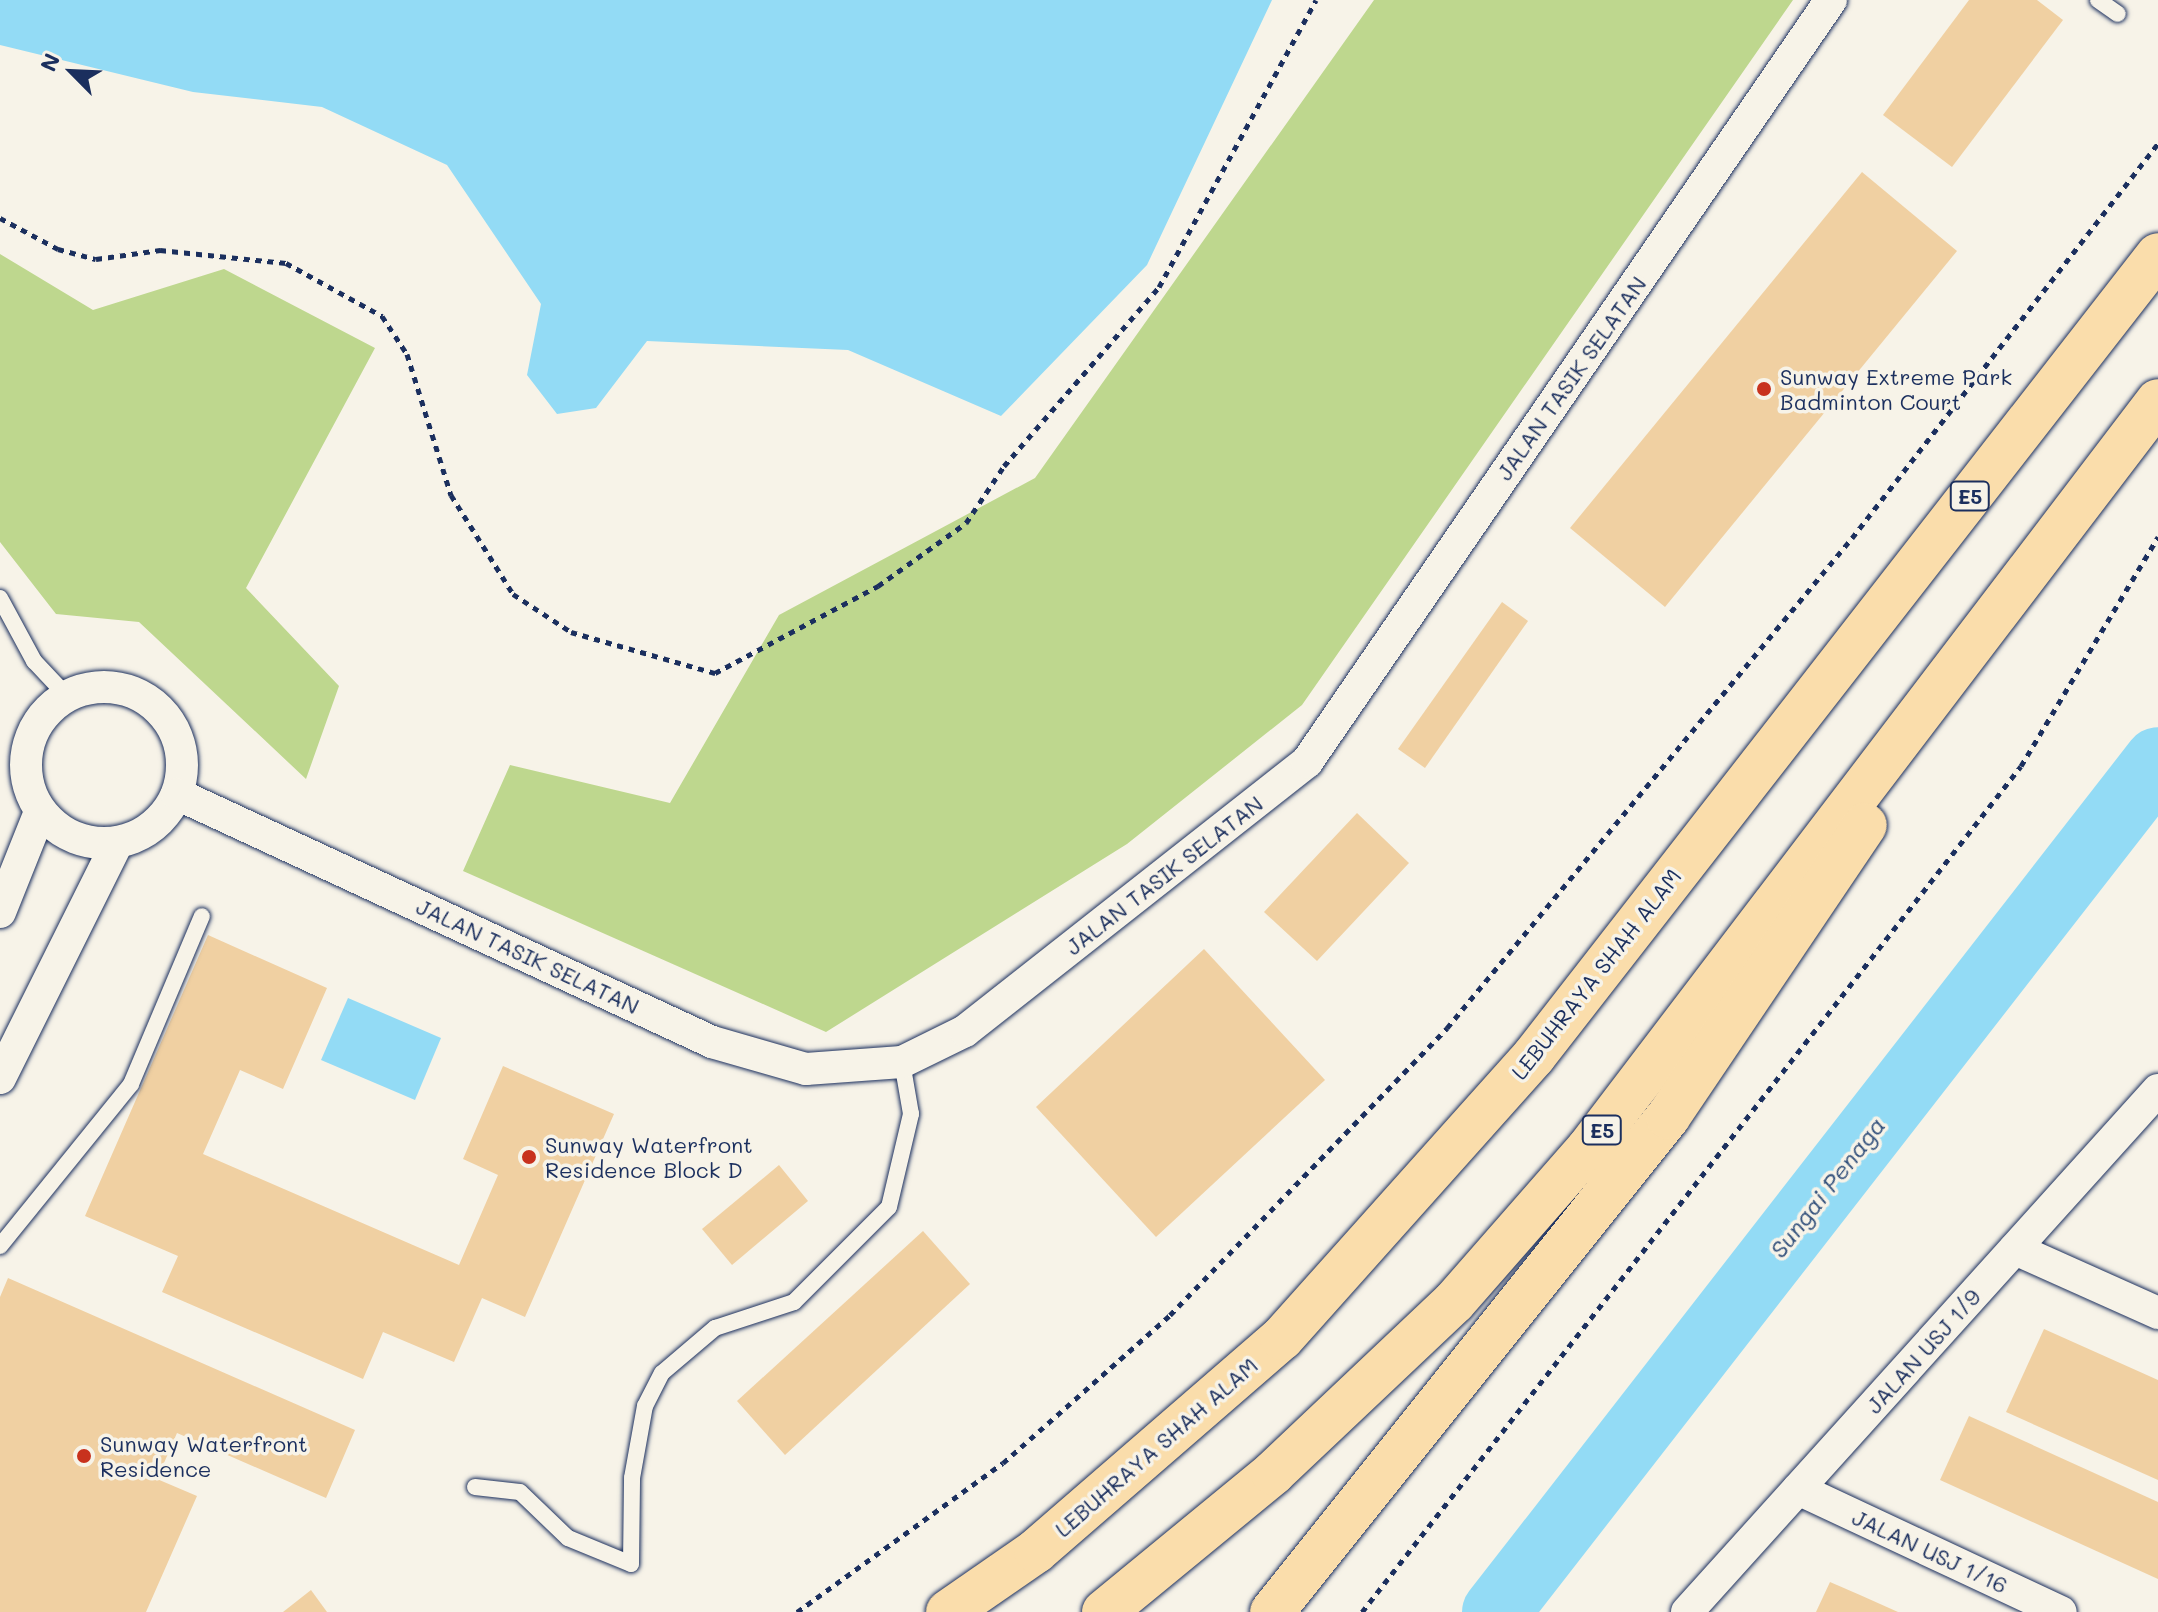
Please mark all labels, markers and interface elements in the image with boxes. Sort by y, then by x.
north arrow [32,32,112,112]
text: N [33,49,66,76]
street label: JALAN TASIK SELATAN [1491,271,1651,485]
place label: Sunway Extreme Park Badminton Court [1780,363,2012,414]
marker: Sunway Extreme Park Badminton Court [1755,380,1773,398]
road number: E5 [1948,480,1992,512]
street label: JALAN TASIK SELATAN [1060,790,1268,960]
street label: LEBUHRAYA SHAH ALAM [1506,864,1686,1084]
street label: JALAN TASIK SELATAN [412,893,644,1019]
water label: Sungai Penaga [1763,1111,1891,1263]
road number: E5 [1580,1114,1624,1146]
place label: Sunway Waterfront Residence Block D [545,1131,753,1182]
marker: Sunway Waterfront Residence Block D [520,1148,538,1166]
street label: JALAN USJ 1/9 [1860,1283,1986,1419]
street label: LEBUHRAYA SHAH ALAM [1049,1352,1263,1542]
place label: Sunway Waterfront Residence [100,1430,308,1482]
marker: Sunway Waterfront Residence [75,1447,93,1465]
street label: JALAN USJ 1/16 [1848,1504,2012,1598]

